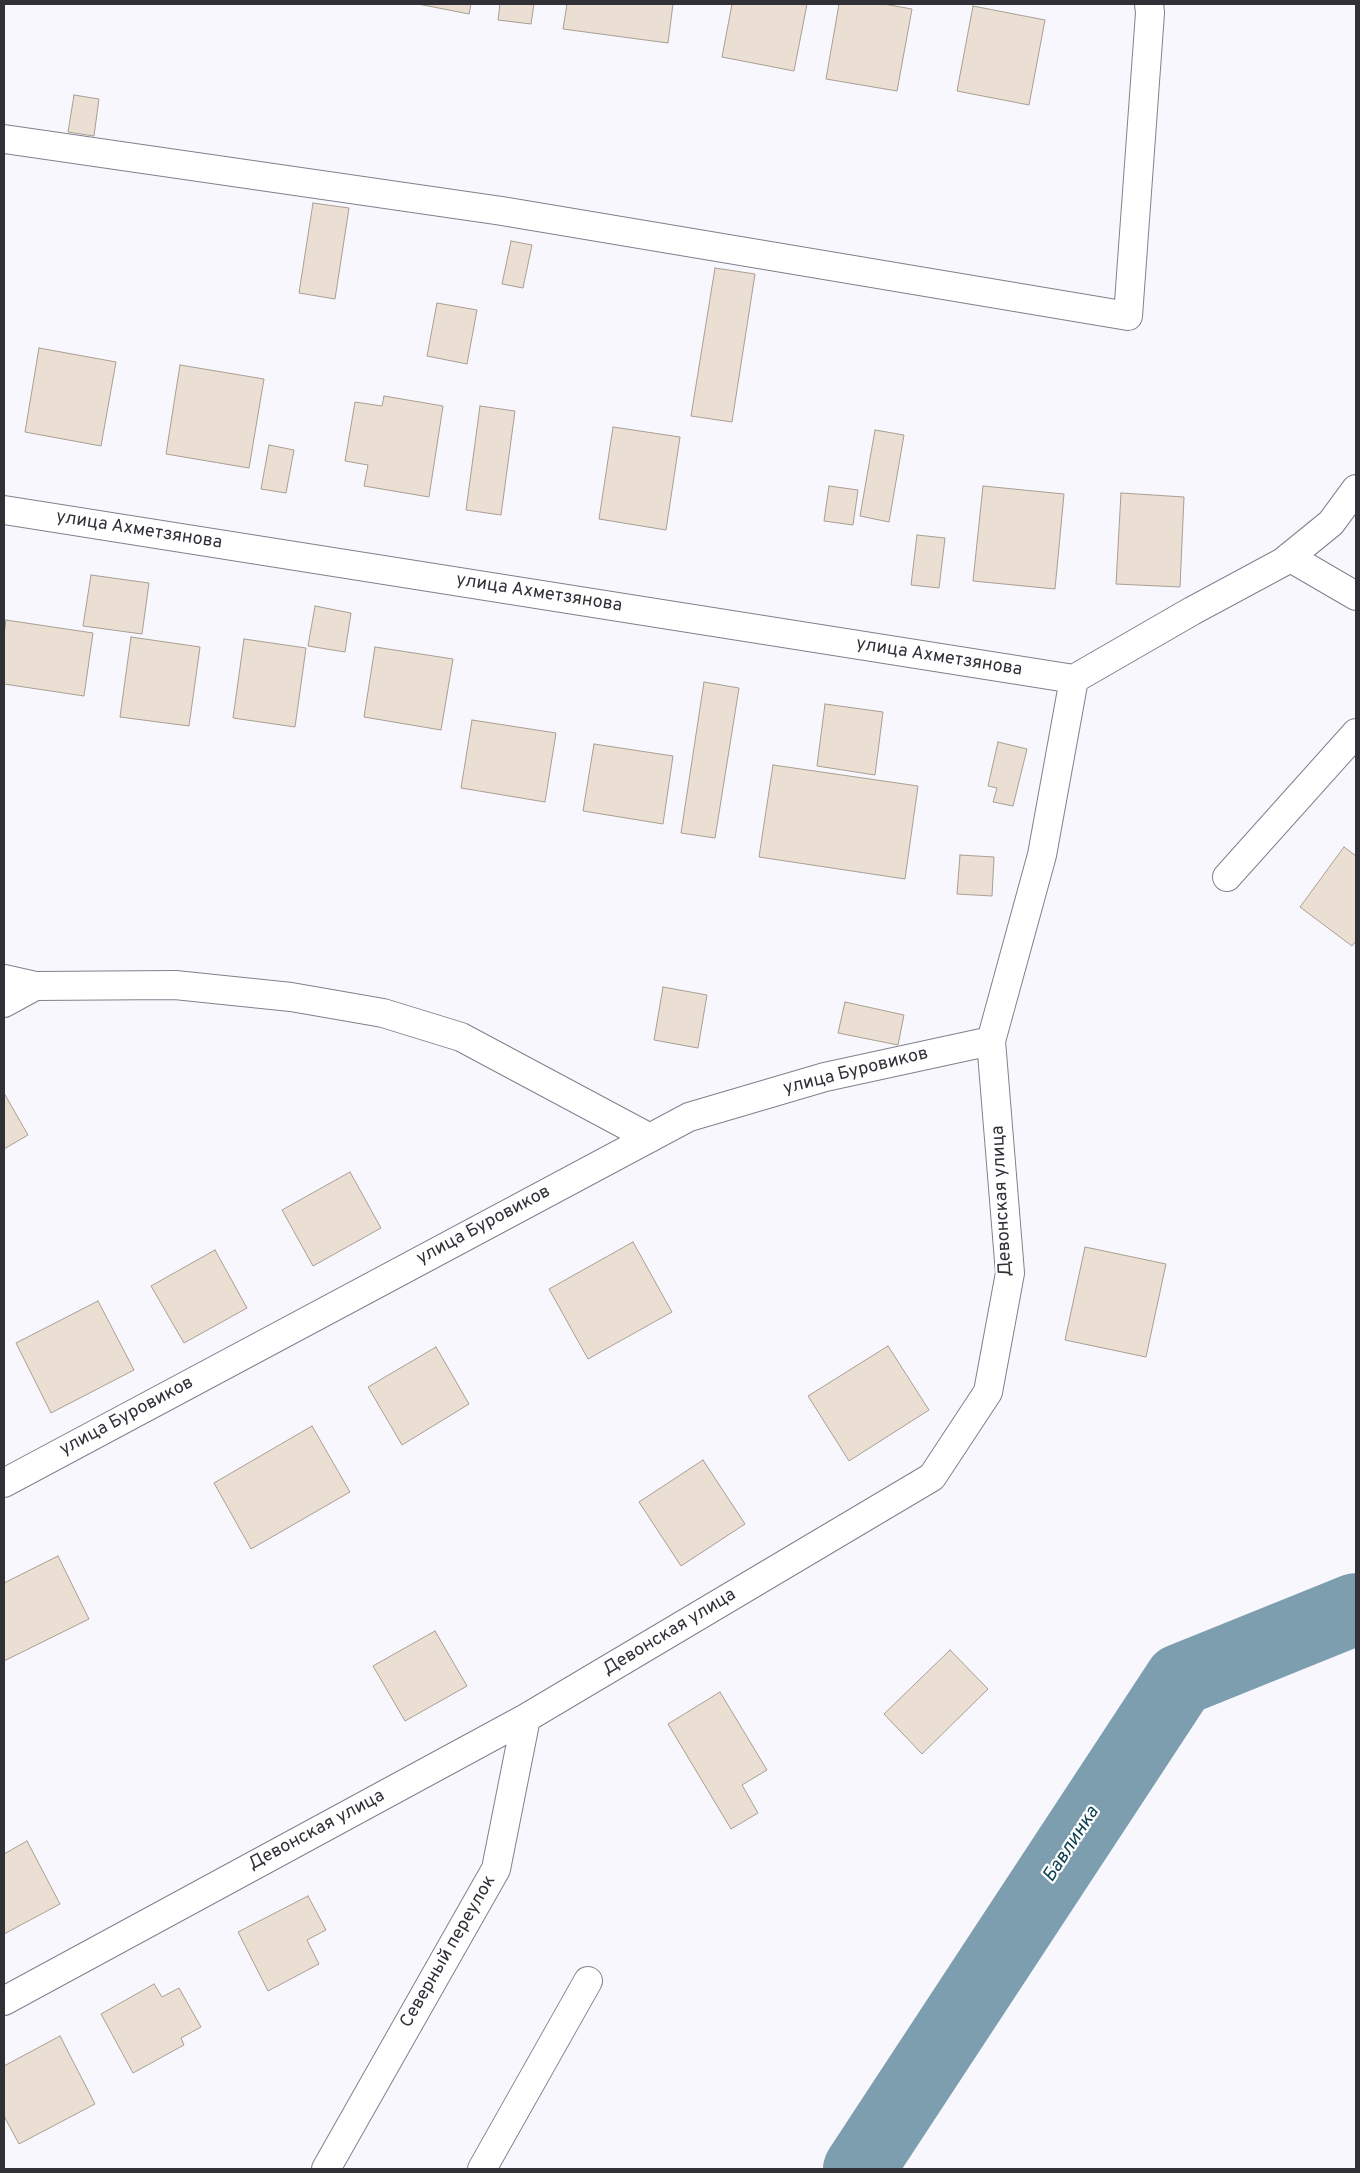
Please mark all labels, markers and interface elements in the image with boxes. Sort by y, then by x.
street label: улица Ахметзянова [54,507,224,555]
street label: улица Ахметзянова [454,570,624,618]
street label: улица Ахметзянова [854,634,1024,682]
street label: улица Буровиков [781,1044,931,1100]
street label: Девонская улица [988,1125,1018,1277]
street label: улица Буровиков [413,1182,555,1270]
street label: улица Буровиков [56,1373,198,1461]
street label: Девонская улица [600,1585,740,1681]
street label: Девонская улица [245,1786,389,1876]
water label: Бавлинка [1039,1803,1105,1887]
street label: Северный переулок [397,1872,501,2032]

